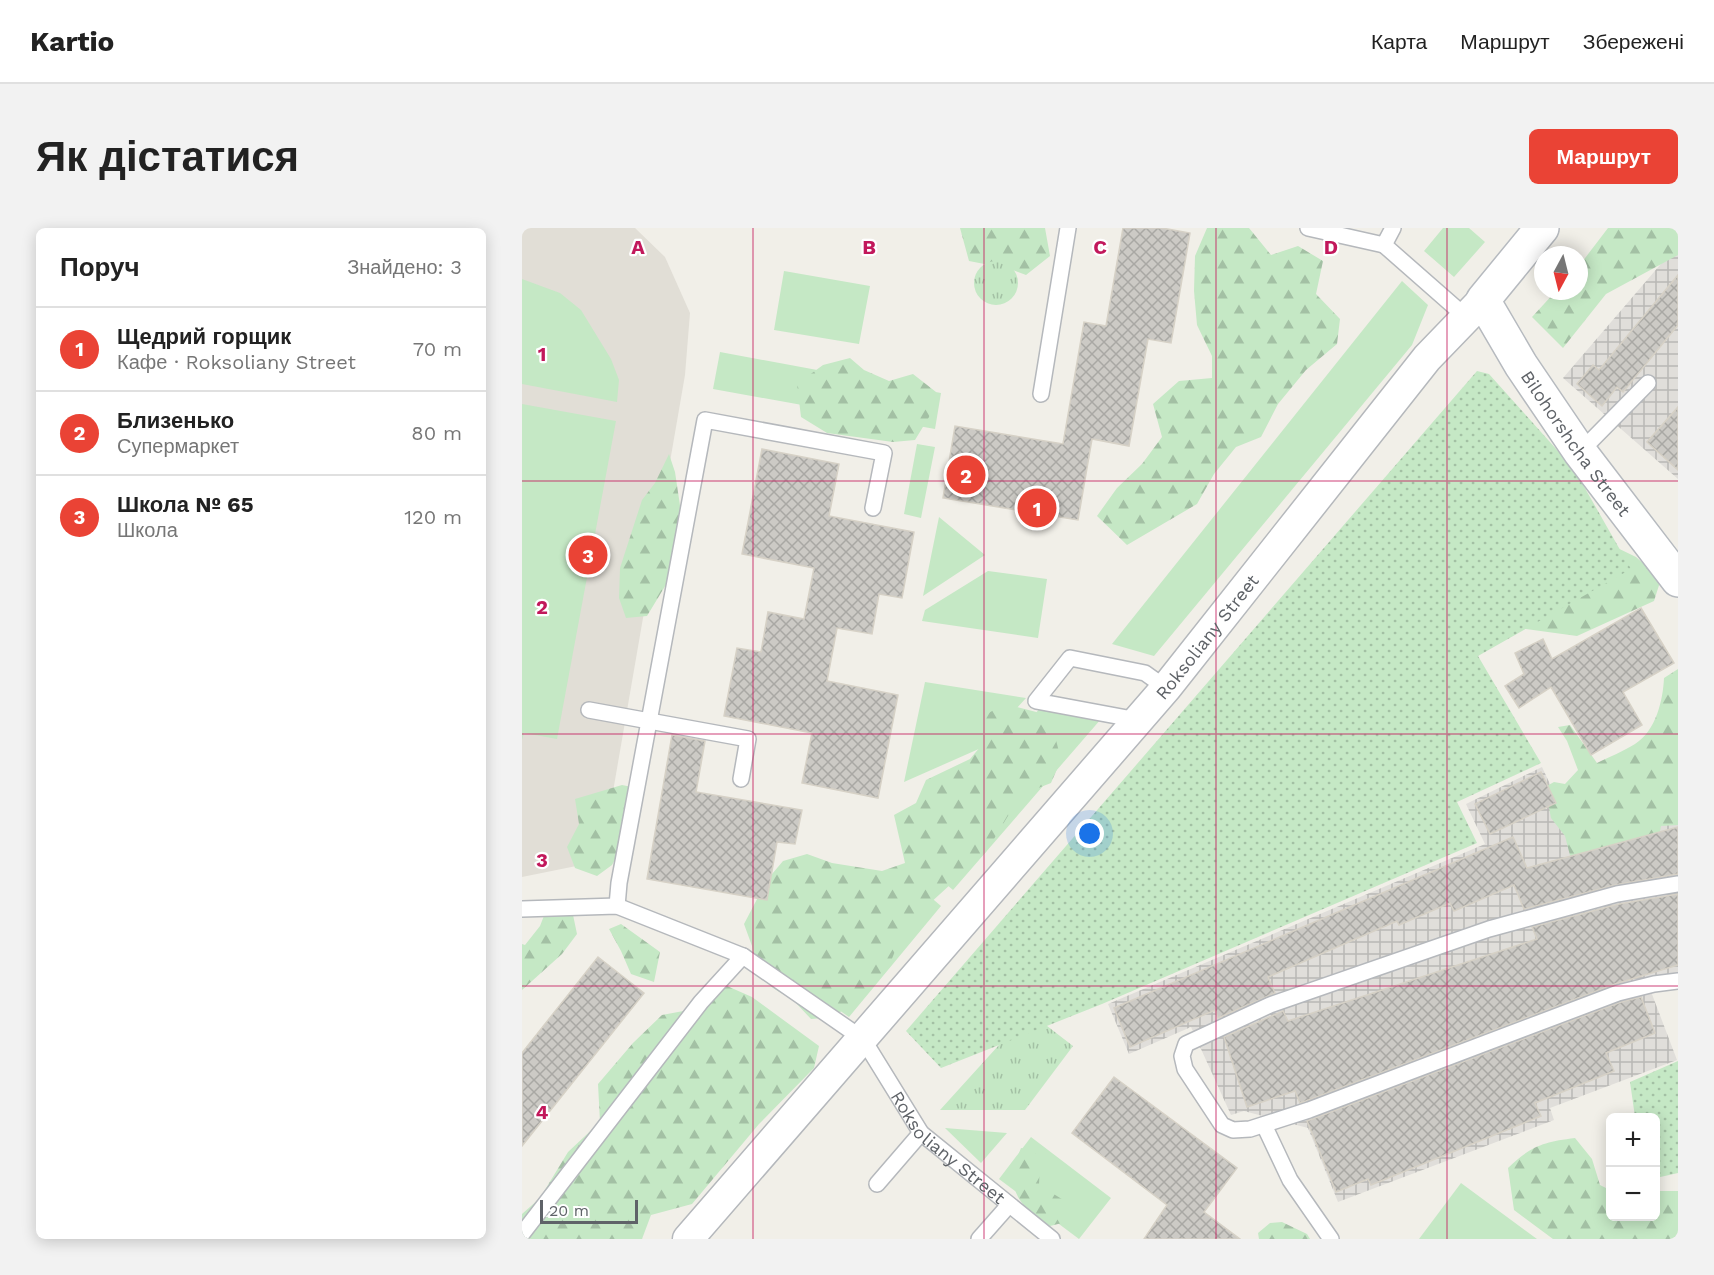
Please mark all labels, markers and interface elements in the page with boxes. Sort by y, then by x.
text: Kartio [30,25,114,58]
text: Карта [1371,29,1427,54]
text: Маршрут [1460,29,1550,54]
text: Збережені [1583,29,1684,54]
button: Маршрут [1529,129,1678,184]
text: Як дістатися [36,132,299,181]
text: A [631,235,645,259]
text: B [862,235,876,259]
text: C [1093,235,1107,259]
text: D [1324,235,1338,259]
north arrow [1534,246,1588,300]
text: Поруч [60,252,140,282]
text: Знайдено: 3 [347,255,462,279]
text: Щедрий горщик [117,324,291,349]
text: 1 [75,337,84,361]
text: 70 m [413,337,462,361]
text: 1 [538,342,546,366]
text: Кафе · Roksoliany Street [117,350,356,374]
street label: Bilohorshcha Street [1517,366,1636,520]
text: Близенько [117,408,234,433]
text: 2 [74,421,85,445]
text: 80 m [411,421,462,445]
text: Супермаркет [117,434,239,458]
pin: 2 [946,452,986,498]
pin: 1 [1018,486,1056,530]
text: Школа № 65 [117,492,254,517]
text: 3 [74,505,85,529]
text: 120 m [404,505,462,529]
text: Школа [117,518,178,542]
pin: 3 [568,532,608,578]
street label: Roksoliany Street [1151,570,1263,703]
text: 2 [536,595,548,619]
your location [1075,819,1104,848]
text: 3 [536,848,548,872]
street label: Roksoliany Street [887,1087,1010,1208]
text: 4 [536,1100,549,1124]
map controls [1606,1113,1660,1221]
button: + [1606,1113,1660,1167]
button: − [1606,1167,1660,1221]
scale bar [540,1197,638,1224]
text: 20 m [549,1201,589,1220]

